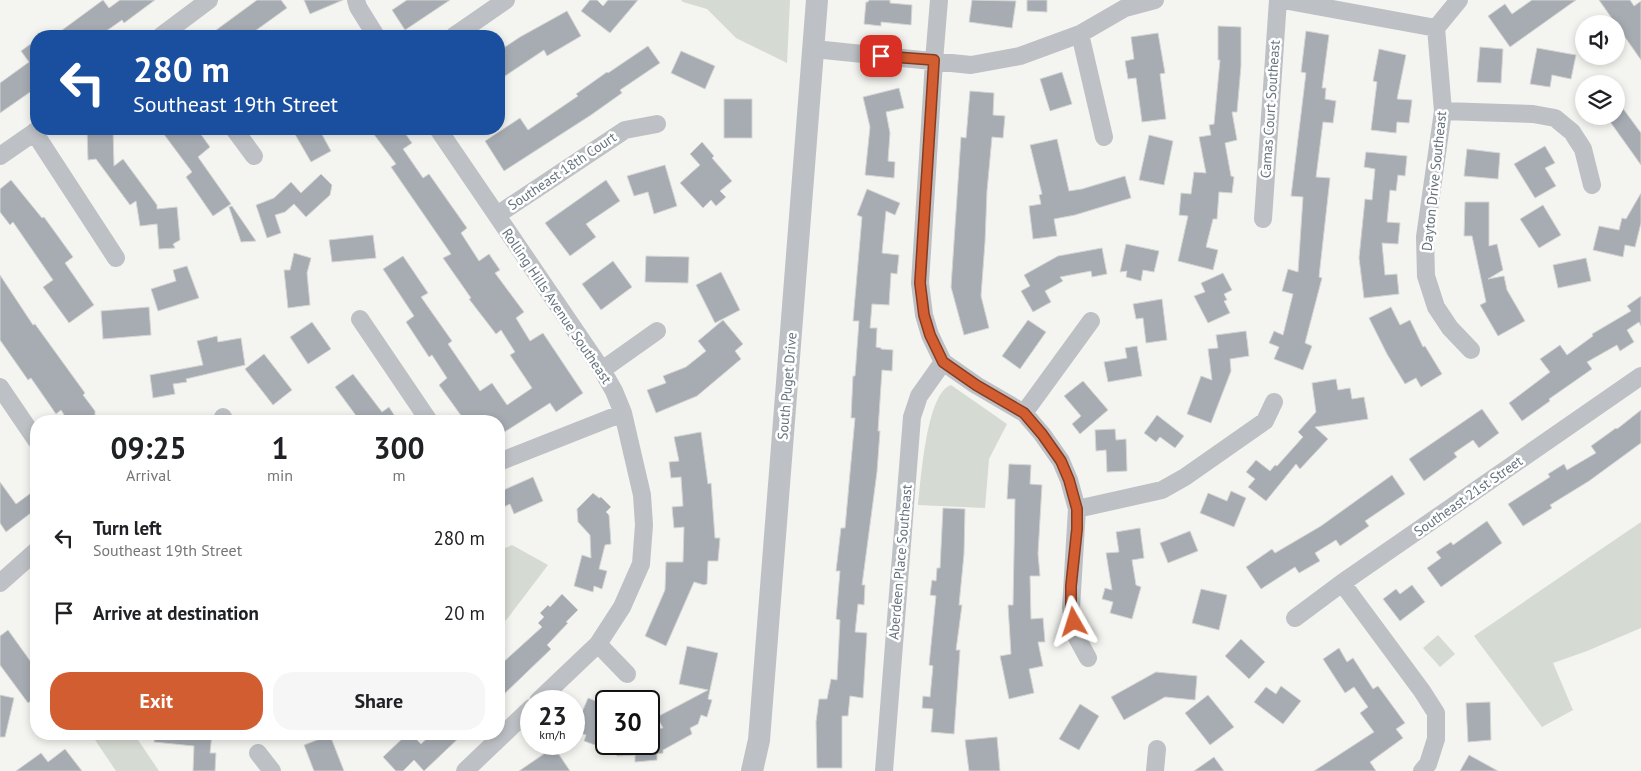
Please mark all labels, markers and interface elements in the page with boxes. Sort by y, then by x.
map controls [1575,15,1625,125]
button: sound [1575,15,1625,65]
pin [860,35,902,77]
street label: Camas Court Southeast [1256,39,1284,179]
icon: arrive [867,42,895,70]
text: 280 m [133,46,230,92]
icon: left [50,50,115,115]
button: layers [1575,75,1625,125]
text: Southeast 19th Street [133,90,338,118]
street label: Dayton Drive Southeast [1418,110,1450,252]
street label: Southeast 18th Court [504,128,620,214]
street label: Rolling Hills Avenue Southeast [498,225,616,387]
street label: South Puget Drive [773,331,801,441]
text: 09:25 [110,428,187,467]
text: 1 [272,428,289,467]
text: 300 [373,428,425,467]
street label: Southeast 21st Street [1410,452,1526,540]
text: Arrival [126,465,171,485]
text: min [267,465,293,485]
text: m [393,465,406,485]
street label: Aberdeen Place Southeast [884,483,916,640]
text: Turn left [93,516,162,540]
icon: left [50,524,78,552]
text: 280 m [433,526,485,550]
text: Southeast 19th Street [93,540,242,560]
position arrow [1047,595,1099,647]
icon: arrive [50,599,78,627]
text: Arrive at destination [93,601,259,625]
text: 20 m [444,601,485,625]
button: Exit [50,672,263,730]
button: Share [273,672,485,730]
speed limit sign: 30 [595,690,660,755]
text: 23 [538,700,567,732]
text: km/h [539,727,566,742]

